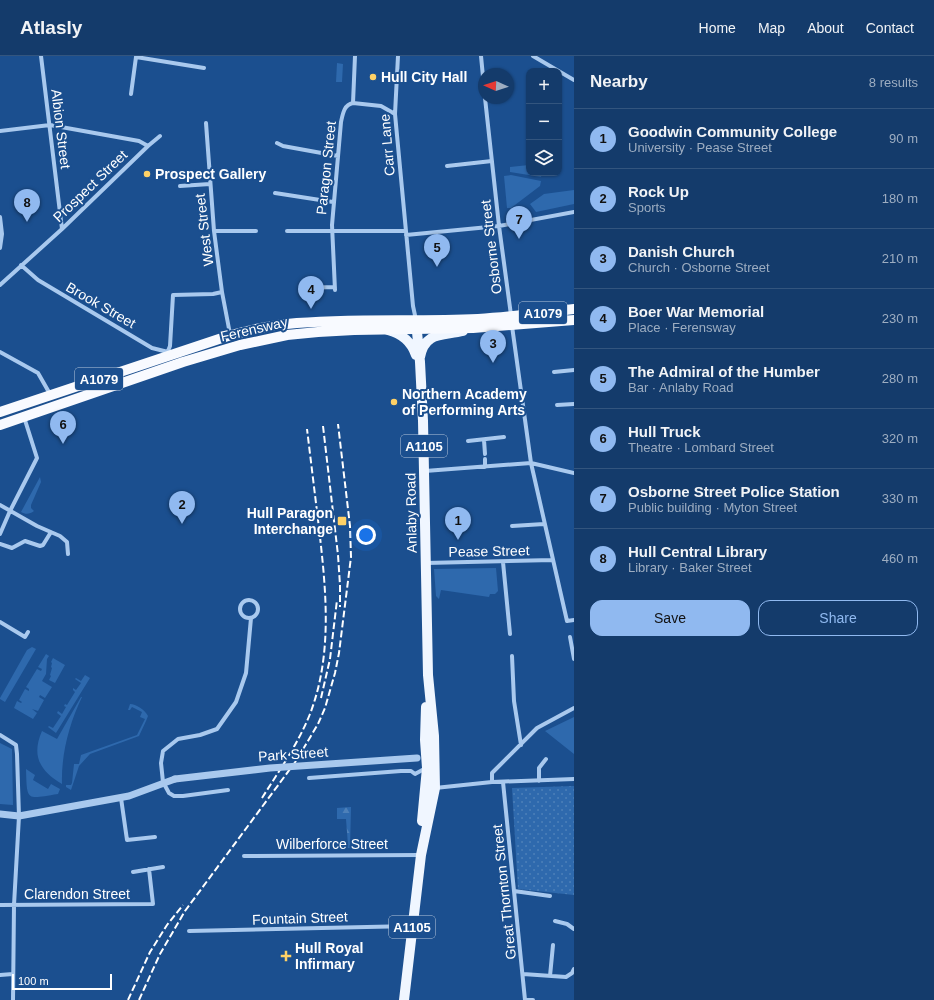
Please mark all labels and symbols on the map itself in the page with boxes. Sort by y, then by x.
north arrow [478,68,514,104]
place label: Hull City Hall [381,69,467,85]
marker: Hull City Hall [368,72,378,82]
street label: Albion Street [48,88,74,170]
street label: Carr Lane [376,113,398,177]
street label: Paragon Street [313,120,339,216]
street label: Prospect Street [50,147,130,225]
place label: Prospect Gallery [155,166,266,182]
marker: Prospect Gallery [142,169,152,179]
pin: 8 [14,189,40,222]
street label: West Street [192,193,216,267]
street label: Osborne Street [477,199,505,295]
pin: 7 [506,206,532,239]
pin: 5 [424,234,450,267]
pin: 4 [298,276,324,309]
street label: Brook Street [63,279,139,331]
road number: A1079 [519,302,567,324]
street label: Ferensway [219,314,289,344]
pin: 3 [480,330,506,363]
road number: A1079 [75,368,123,390]
place label: Northern Academy of Performing Arts [402,386,527,418]
marker: Northern Academy of Performing Arts [389,397,399,407]
pin: 6 [50,411,76,444]
road number: A1105 [401,435,447,457]
street label: Anlaby Road [402,473,420,553]
pin: 2 [169,491,195,524]
place label: Hull Paragon Interchange [247,505,333,537]
pin: 1 [445,507,471,540]
marker: Hull Paragon Interchange [336,515,348,527]
your location [356,525,376,545]
street label: Pease Street [448,542,530,560]
street label: Park Street [258,744,329,764]
street label: Great Thornton Street [489,823,519,960]
street label: Wilberforce Street [276,836,388,852]
street label: Clarendon Street [24,886,130,902]
street label: Fountain Street [252,908,348,928]
road number: A1105 [389,916,435,938]
place label: Hull Royal Infirmary [295,940,363,972]
marker: Hull Royal Infirmary [280,950,292,962]
scale bar [12,972,112,991]

